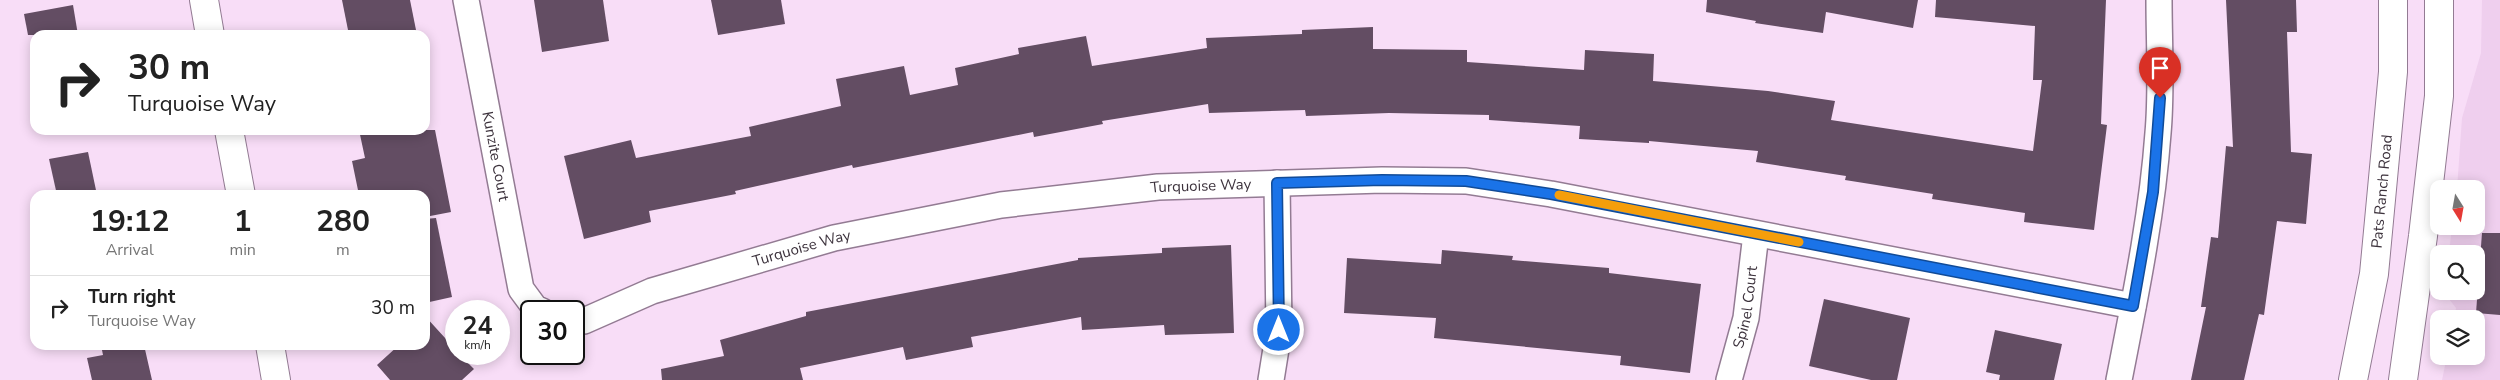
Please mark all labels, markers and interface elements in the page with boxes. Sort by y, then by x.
text: 30 m [128,44,210,91]
pin [2139,47,2181,98]
icon: right [45,50,110,115]
icon: arrive [2146,54,2174,82]
text: Turquoise Way [128,89,276,119]
street label: Kunzite Court [477,110,514,204]
street label: Pats Ranch Road [2366,134,2397,249]
street label: Turquoise Way [1149,174,1252,198]
north arrow [2430,180,2485,235]
map controls [2430,180,2485,365]
text: 19:12 [90,201,169,242]
text: 1 [234,201,252,242]
text: 280 [316,201,370,242]
street label: Turquoise Way [750,225,853,271]
text: Arrival [106,239,154,261]
text: min [229,239,256,261]
text: m [336,239,350,261]
button: search [2430,245,2485,300]
street label: Spinel Court [1728,264,1762,351]
text: Turn right [88,284,175,310]
icon: right [45,294,73,322]
text: 30 m [371,295,415,321]
speed limit sign: 30 [520,300,585,365]
position arrow [1252,303,1304,355]
text: 24 [462,309,493,343]
text: Turquoise Way [88,310,196,332]
button: layers [2430,310,2485,365]
text: km/h [464,337,491,353]

